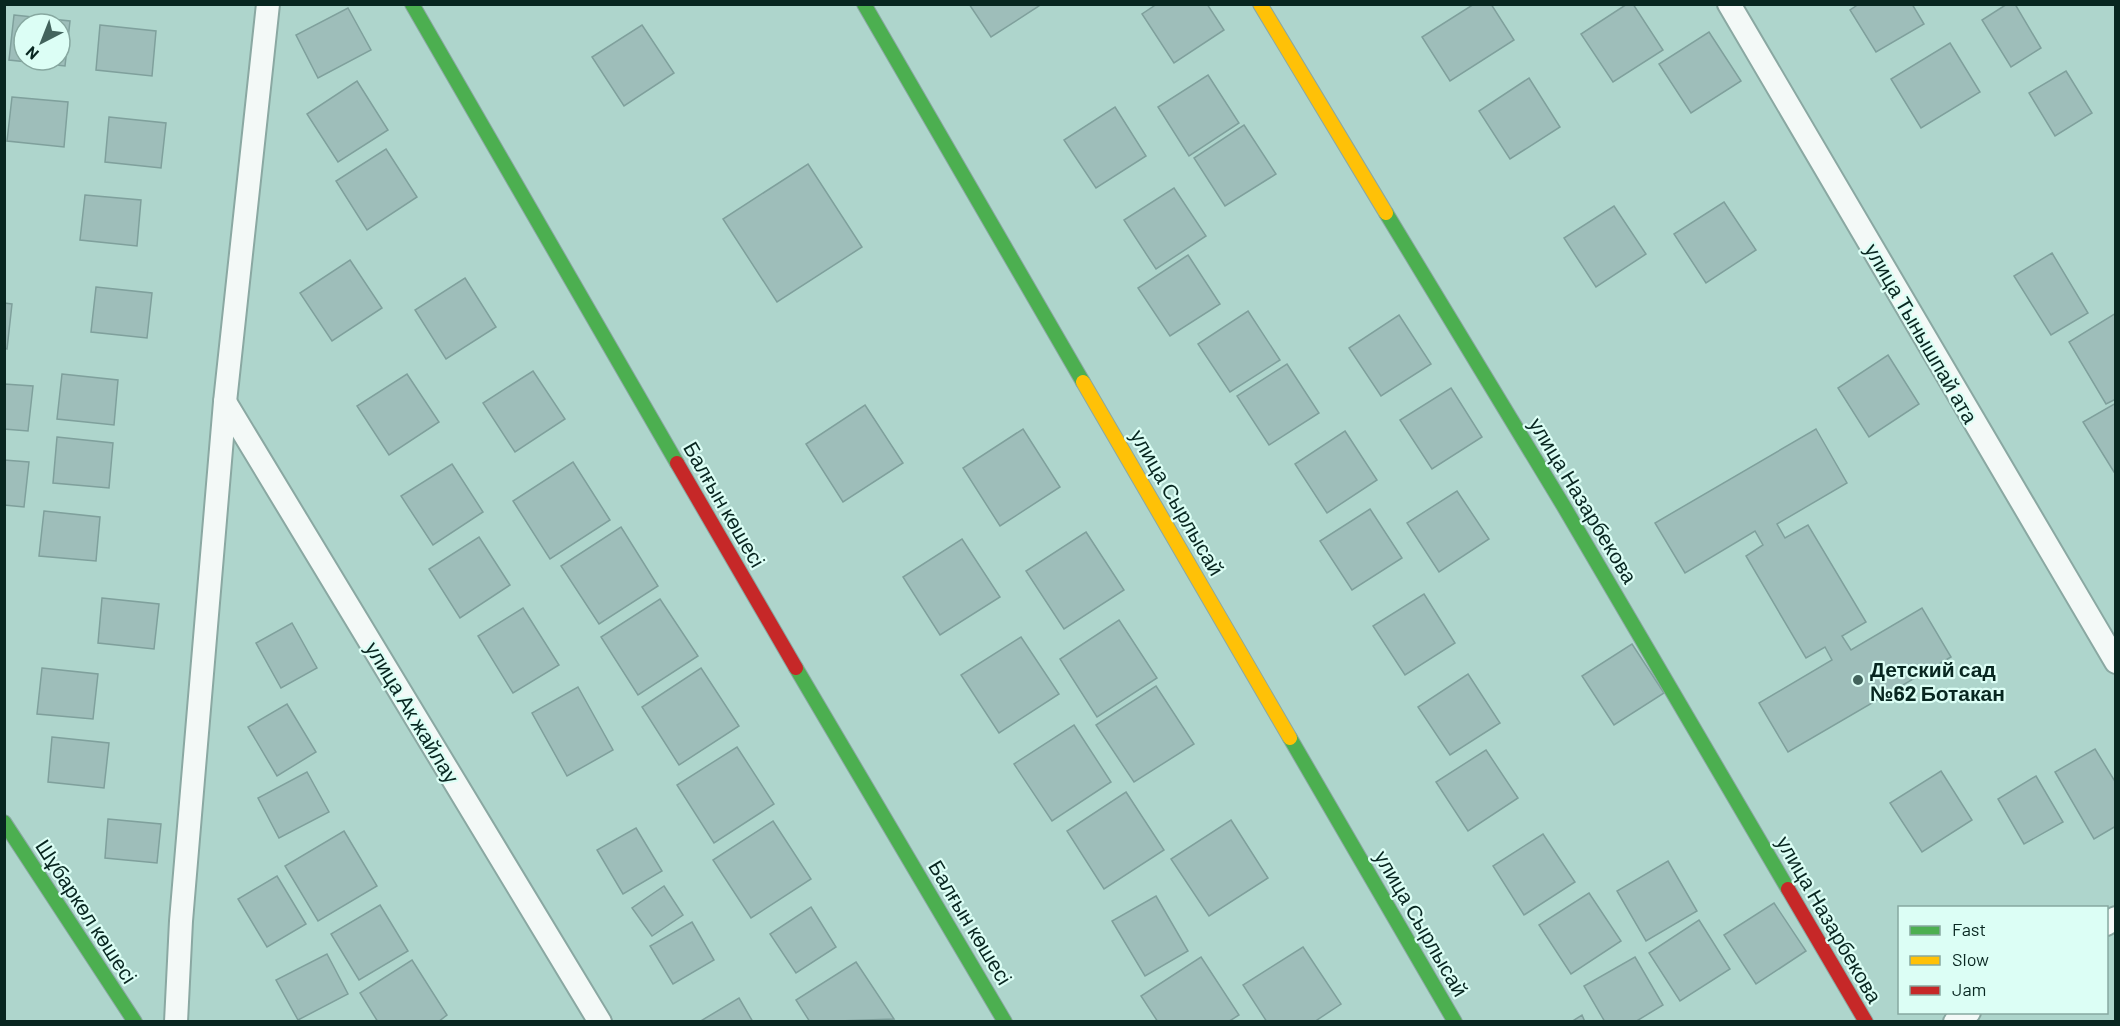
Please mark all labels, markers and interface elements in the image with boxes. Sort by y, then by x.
north arrow [12,12,72,72]
text: N [21,43,42,64]
street label: улица Тынышпай ата [1860,239,1984,428]
street label: улица Назарбекова [1525,413,1643,588]
street label: улица Сырлысай [1126,425,1230,579]
street label: Балғын көшесі [679,437,771,571]
street label: улица Ак жайлау [361,637,465,788]
place label: Детский сад №62 Ботакан [1870,656,2005,705]
marker: Детский сад №62 Ботакан [1851,673,1865,687]
street label: улица Назарбекова [1772,831,1888,1007]
street label: Шұбаркөл көшесі [31,834,143,988]
street label: улица Сырлысай [1370,846,1474,1000]
street label: Балғын көшесі [924,855,1018,989]
legend [1898,906,2108,1014]
text: Fast [1952,918,1986,940]
text: Slow [1952,948,1989,970]
text: Jam [1952,978,1986,1000]

